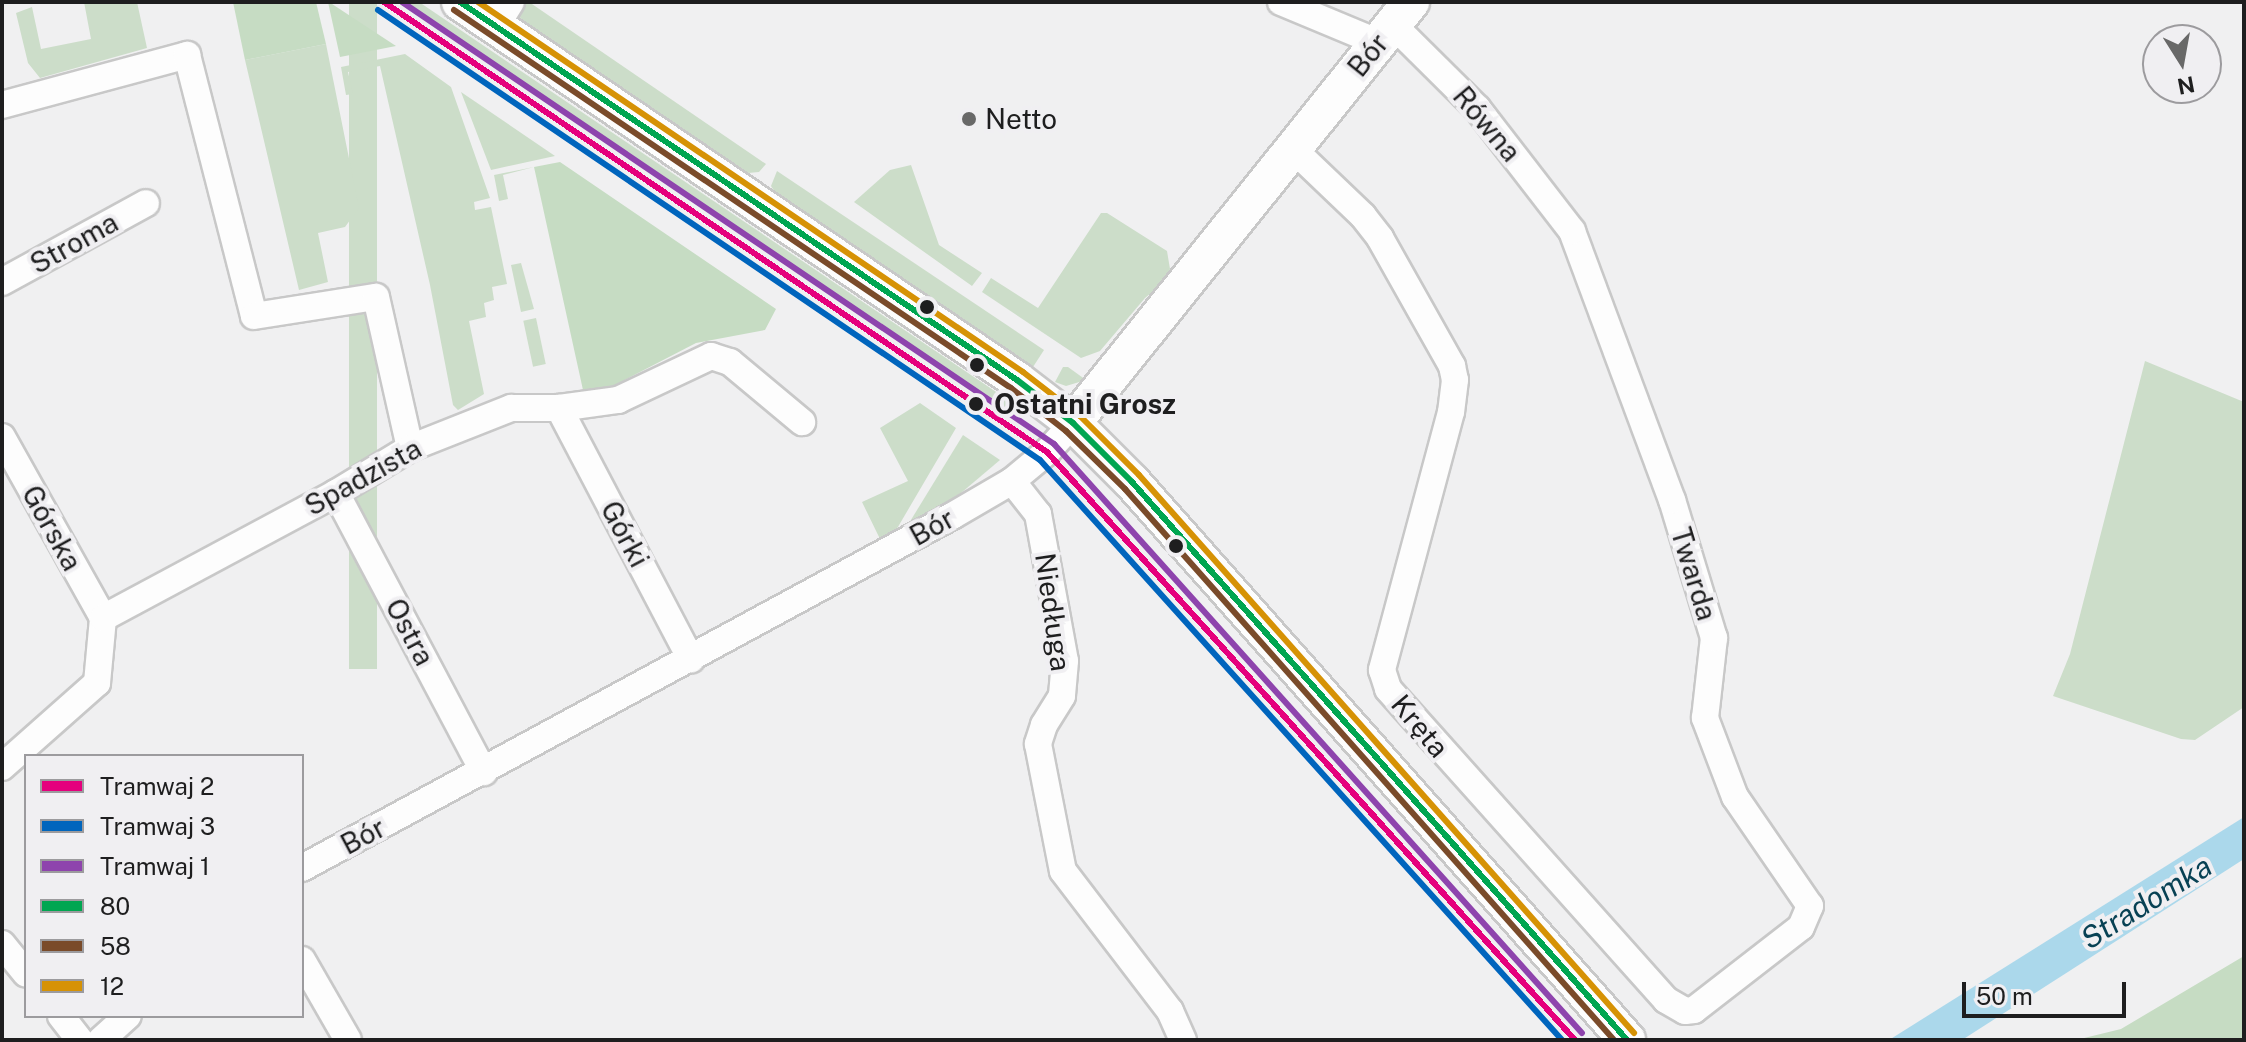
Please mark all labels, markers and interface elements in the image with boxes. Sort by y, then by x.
north arrow [2142,24,2222,104]
street label: Bór [1341,27,1395,83]
text: N [2175,71,2197,100]
street label: Równa [1446,80,1528,168]
place label: Netto [985,102,1057,136]
marker: Netto [960,110,978,128]
street label: Stroma [24,205,124,281]
unlabelled marker [919,299,935,315]
unlabelled marker [969,357,985,373]
place label: Ostatni Grosz [994,387,1176,421]
marker: Ostatni Grosz [965,393,987,415]
street label: Spadzista [299,431,427,523]
street label: Górska [15,480,89,576]
street label: Górki [594,495,656,573]
street label: Bór [904,501,960,553]
street label: Twarda [1664,524,1724,624]
unlabelled marker [1168,538,1184,554]
street label: Niedługa [1028,551,1078,673]
street label: Ostra [378,593,442,671]
street label: Kręta [1384,688,1456,764]
legend [24,754,304,1018]
text: Tramwaj 2 [100,772,214,800]
street label: Bór [335,810,391,862]
text: Tramwaj 3 [100,812,215,840]
water label: Stradomka [2074,848,2218,956]
text: Tramwaj 1 [100,852,210,880]
text: 80 [100,892,130,920]
text: 58 [100,932,131,960]
scale bar [1966,966,2130,1016]
text: 12 [100,972,124,1000]
text: 50 m [1976,982,2033,1010]

